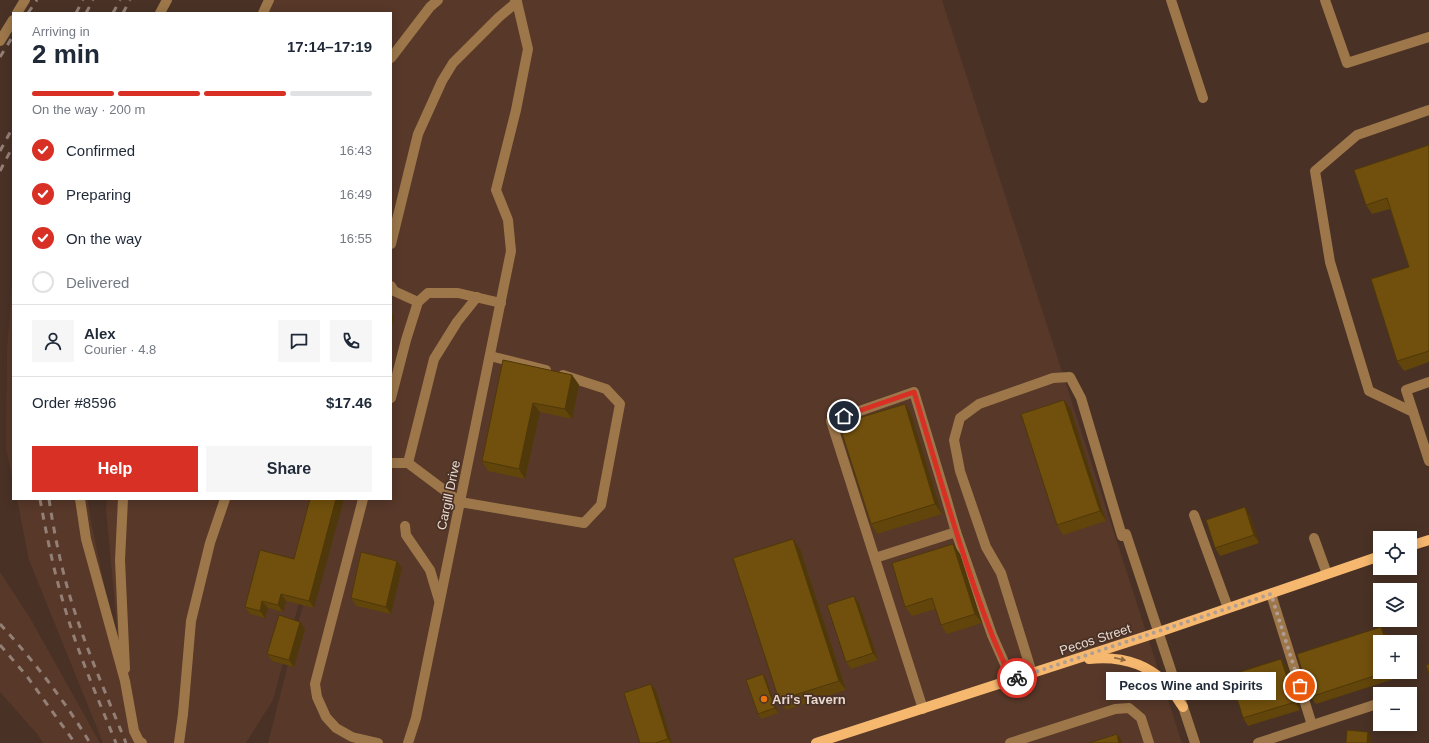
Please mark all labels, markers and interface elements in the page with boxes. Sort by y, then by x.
text: Arriving in [32,24,90,39]
text: 17:14–17:19 [287,38,372,55]
text: 2 min [32,39,100,69]
text: On the way · 200 m [32,102,145,117]
icon: check [32,139,54,161]
text: Confirmed [66,142,135,159]
text: 16:43 [339,143,372,158]
icon: check [32,183,54,205]
text: Preparing [66,186,131,203]
text: 16:49 [339,187,372,202]
icon: check [32,227,54,249]
text: On the way [66,230,142,247]
text: 16:55 [339,231,372,246]
text: Delivered [66,274,129,291]
button: person [32,320,74,362]
button: chat [278,320,320,362]
button: phone [330,320,372,362]
text: Alex [84,325,116,342]
text: Courier · 4.8 [84,342,156,357]
text: Order #8596 [32,394,116,411]
text: $17.46 [326,394,372,411]
pin [827,399,861,433]
icon: home [833,405,855,427]
button: Help [32,446,198,492]
button: Share [206,446,372,492]
street label: Cargill Drive [434,459,463,531]
map controls [1373,531,1417,731]
button: locate [1373,531,1417,575]
button: layers [1373,583,1417,627]
street label: Pecos Street [1057,621,1133,658]
button: + [1373,635,1417,679]
one-way arrow [1114,657,1126,663]
courier [997,658,1037,698]
icon: bike [1006,667,1028,689]
pin [1283,669,1317,703]
callout: Pecos Wine and Spirits [1106,672,1276,700]
icon: bag [1289,675,1311,697]
text: Pecos Wine and Spirits [1119,678,1263,693]
button: − [1373,687,1417,731]
place label: Ari's Tavern [772,692,846,707]
marker: Ari's Tavern [759,694,769,704]

